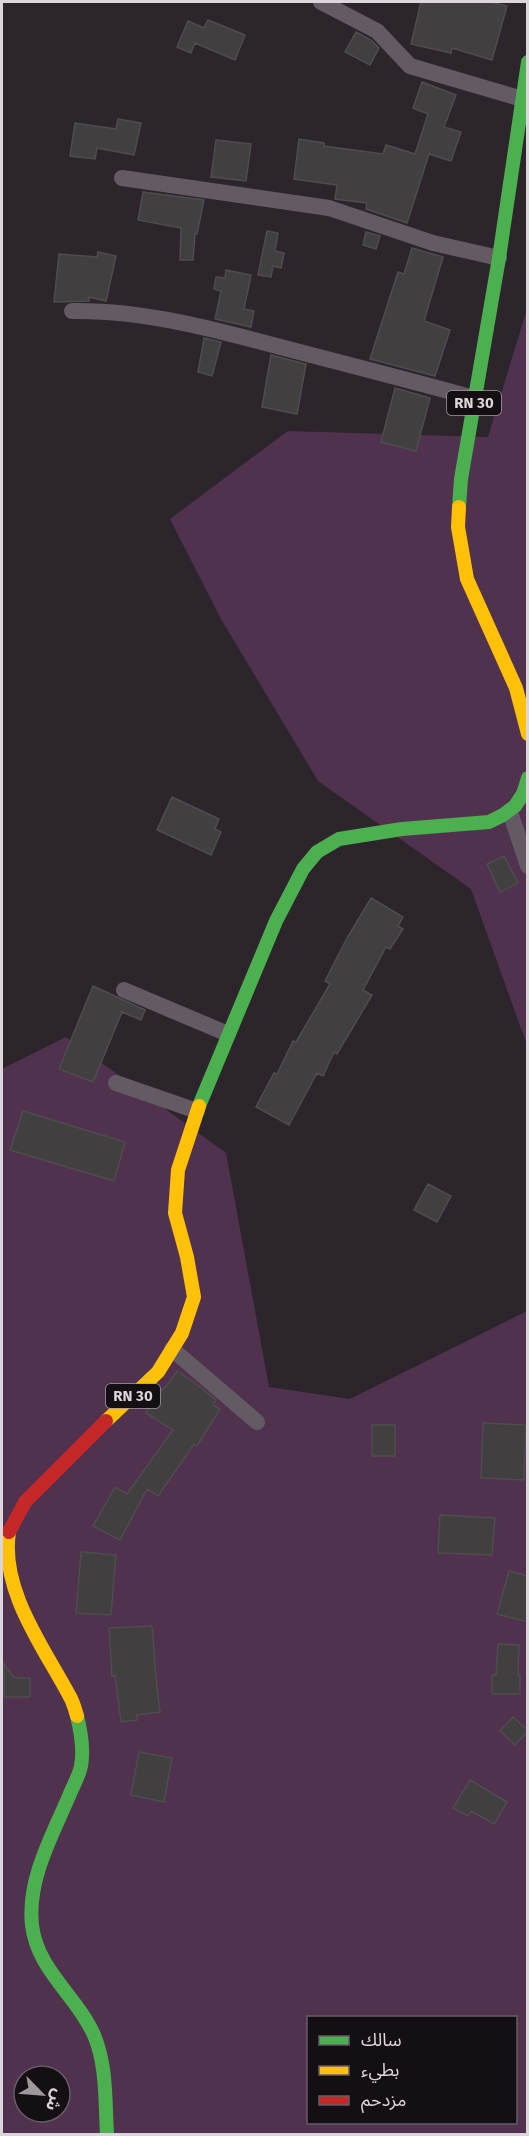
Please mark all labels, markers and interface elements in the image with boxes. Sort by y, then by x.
road number: RN 30 [447,391,501,415]
road number: RN 30 [106,1384,160,1408]
legend [307,2016,517,2124]
text: سالك [361,2029,402,2051]
text: بطيء [361,2059,399,2083]
north arrow [12,2064,72,2124]
text: ش [42,2086,68,2114]
text: مزدحم [361,2089,406,2113]

